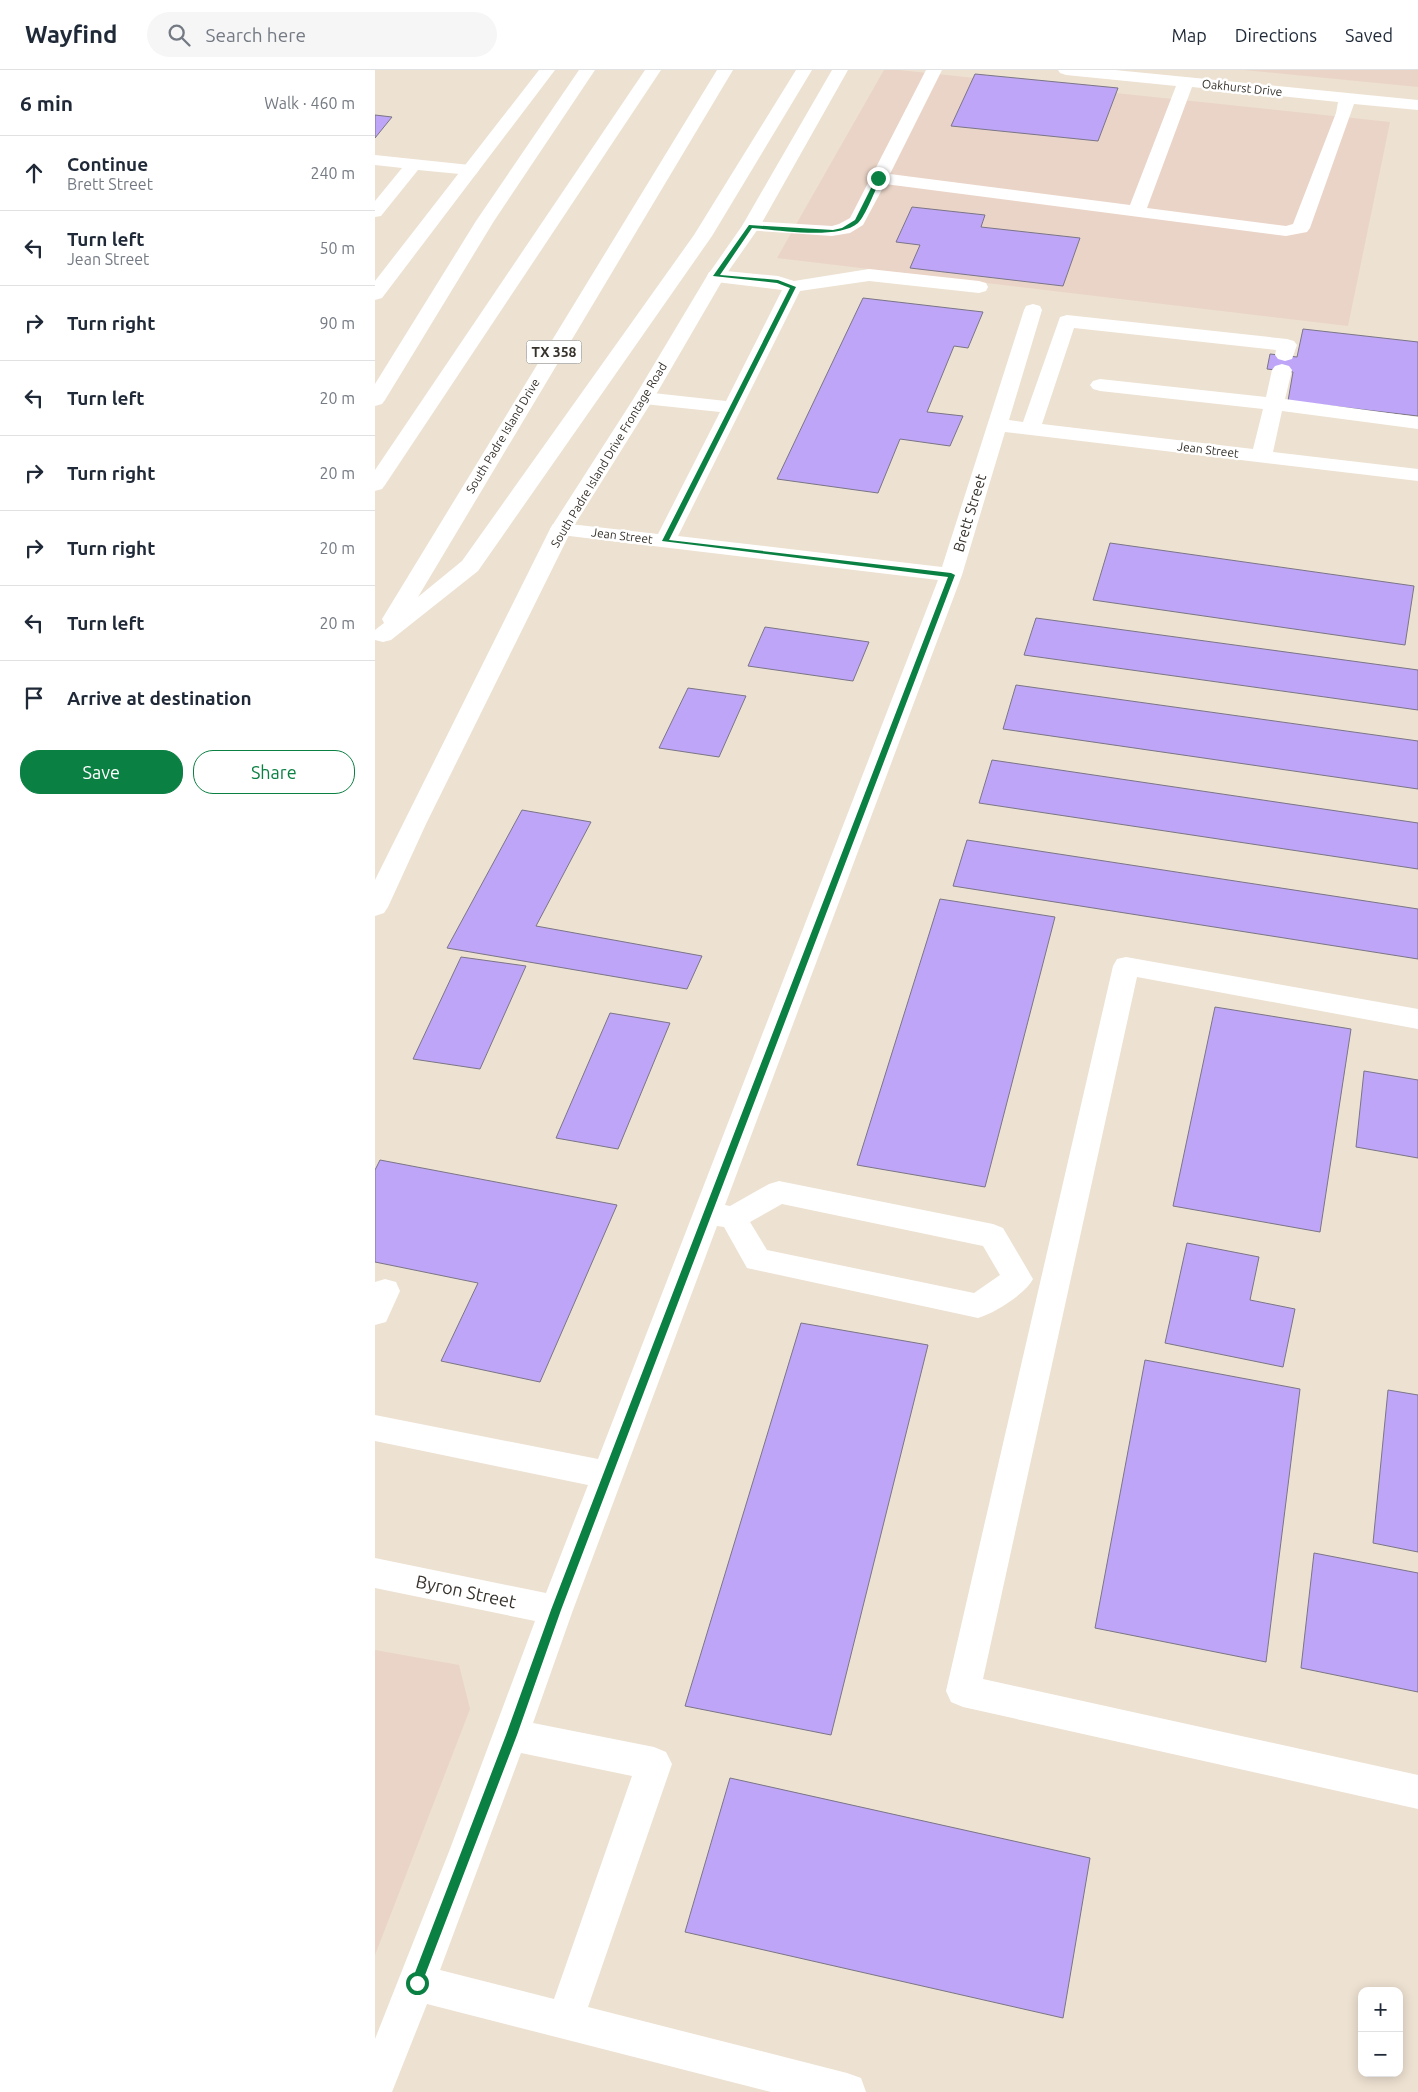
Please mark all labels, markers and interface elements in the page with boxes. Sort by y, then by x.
search box [147,12,497,57]
text: Wayfind [25,21,117,48]
icon: search [165,21,193,49]
text: Search here [205,24,306,46]
text: Map [1171,25,1207,45]
text: Directions [1235,25,1317,45]
text: Saved [1345,25,1393,45]
street label: Oakhurst Drive [1201,77,1283,98]
text: 6 min [20,91,73,115]
text: Walk · 460 m [264,94,355,112]
text: Continue [67,153,148,175]
icon: ahead [20,159,48,187]
text: 240 m [310,164,355,182]
route end [867,167,890,190]
text: Brett Street [67,175,153,193]
text: Turn left [67,228,145,250]
icon: left [20,234,48,262]
text: 50 m [319,239,355,257]
text: Jean Street [67,250,149,268]
icon: right [20,309,48,337]
text: Turn right [67,312,155,334]
text: 90 m [319,314,355,332]
road number: TX 358 [527,340,581,364]
street label: South Padre Island Drive Frontage Road [548,360,669,550]
street label: South Padre Island Drive [463,376,542,495]
icon: left [20,384,48,412]
text: Turn left [67,387,145,409]
text: 20 m [319,389,355,407]
street label: Jean Street [1177,439,1240,460]
icon: right [20,459,48,487]
text: Turn right [67,462,155,484]
text: 20 m [319,464,355,482]
street label: Brett Street [950,472,989,554]
street label: Jean Street [591,525,654,546]
icon: right [20,534,48,562]
text: Turn right [67,537,155,559]
text: 20 m [319,539,355,557]
icon: left [20,609,48,637]
text: Turn left [67,612,145,634]
text: 20 m [319,614,355,632]
icon: arrive [20,684,48,712]
text: Arrive at destination [67,687,252,709]
button: Save [20,750,183,794]
button: Share [193,750,355,794]
street label: Byron Street [414,1571,518,1611]
route start [406,1972,429,1995]
map controls [1358,1987,1403,2077]
button: + [1358,1987,1403,2032]
button: − [1358,2032,1403,2077]

